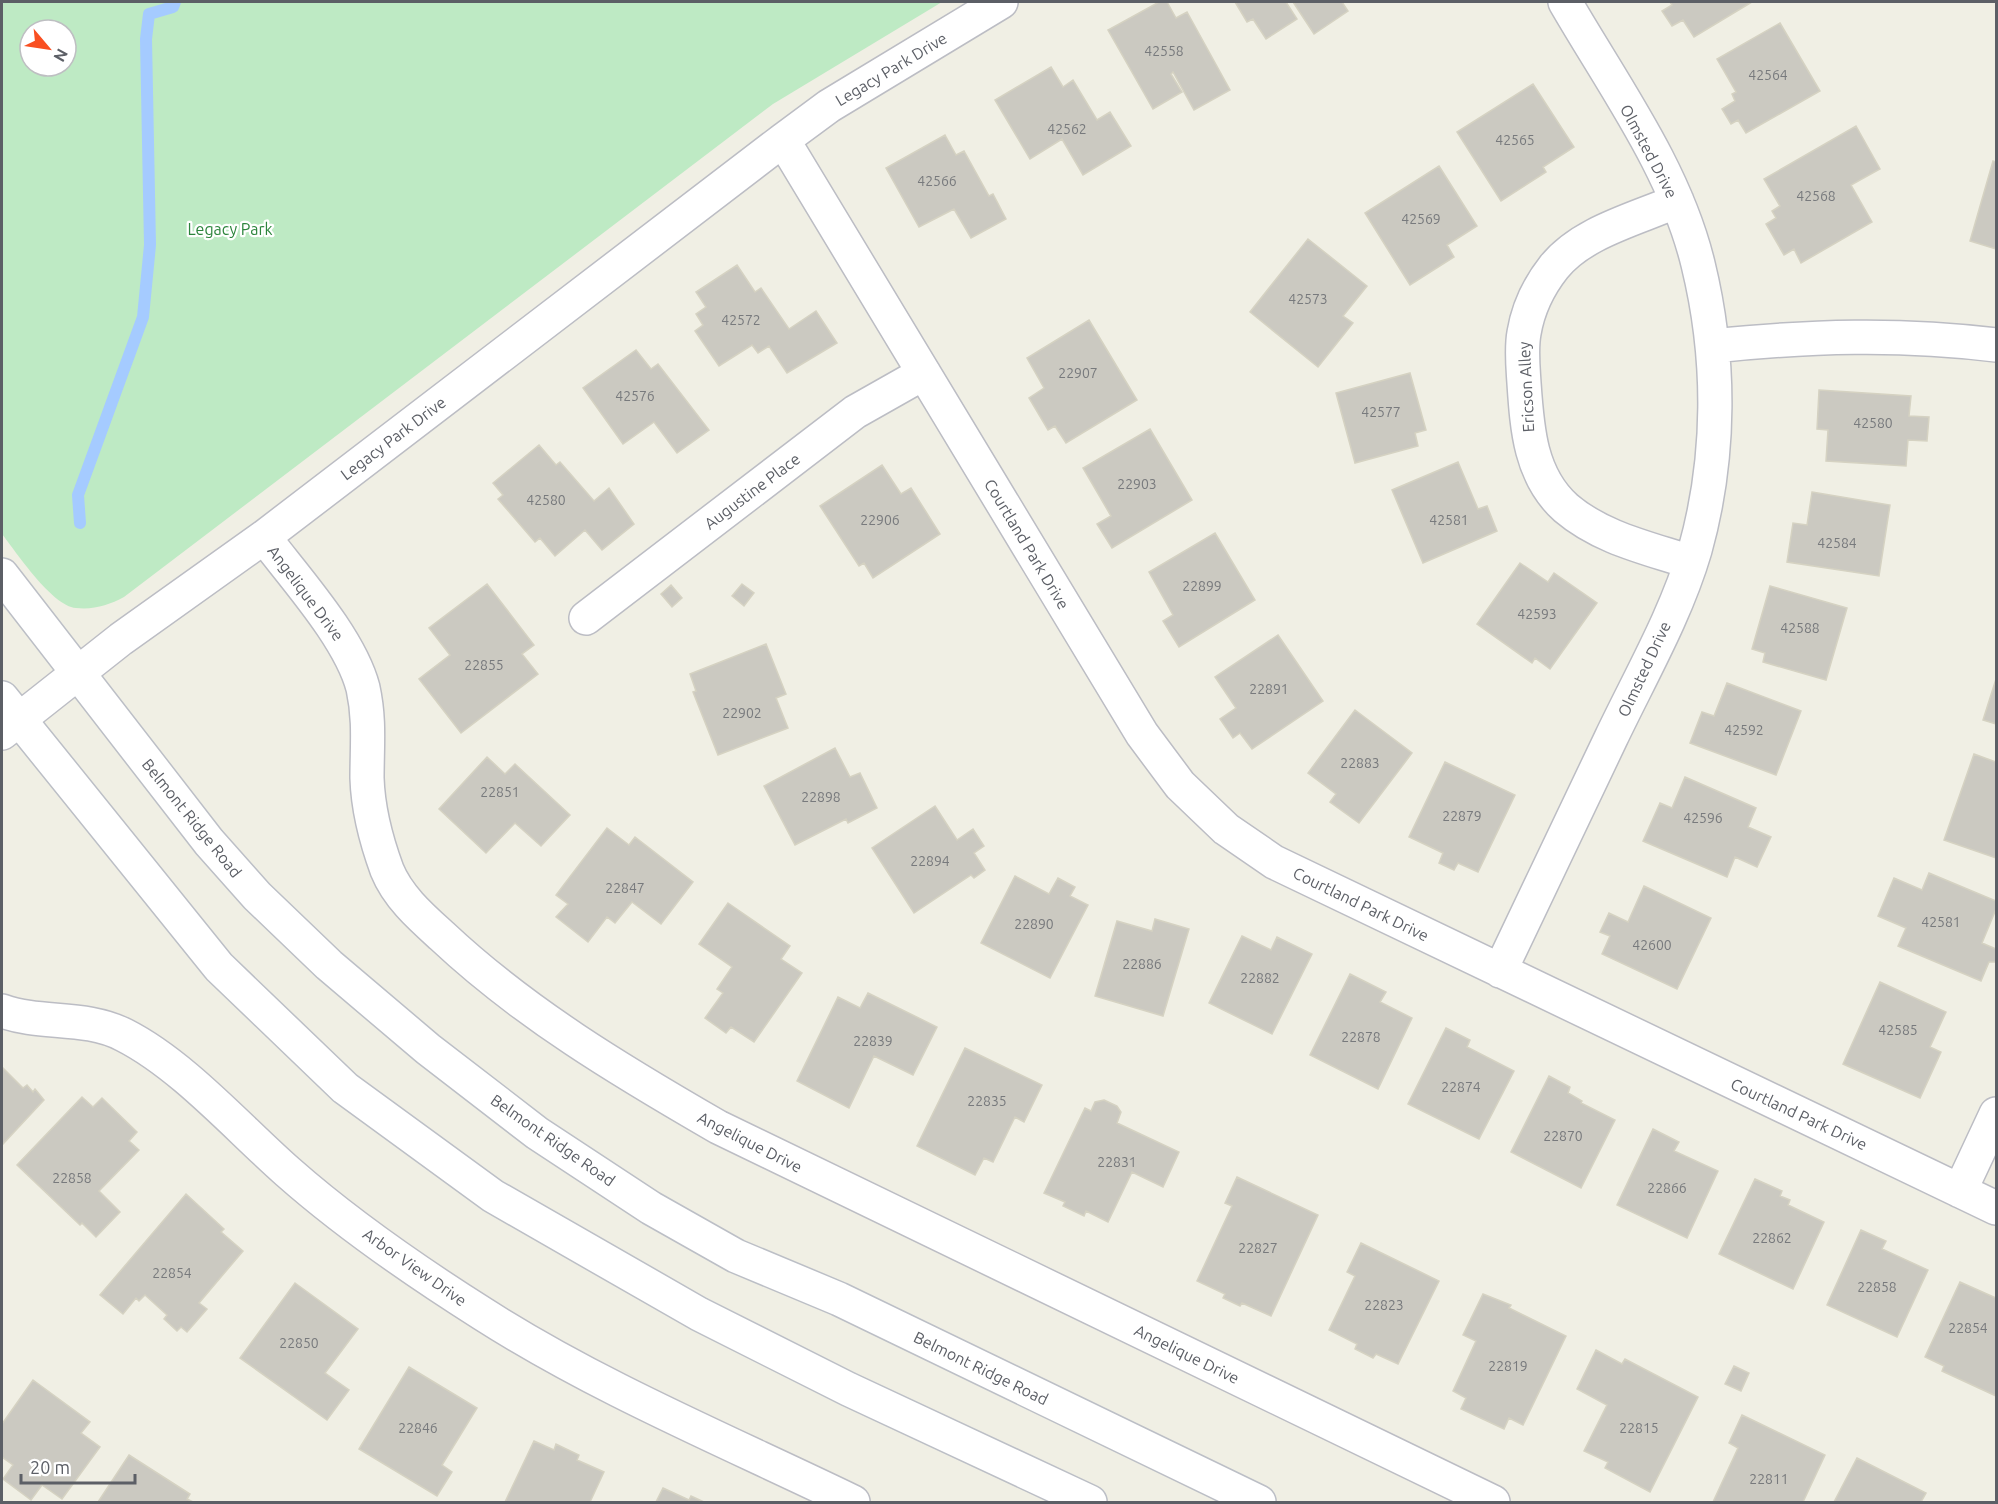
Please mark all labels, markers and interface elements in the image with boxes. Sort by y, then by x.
north arrow [18,18,78,78]
street label: Legacy Park Drive [832,29,950,109]
house number: 42558 [1144,43,1184,59]
text: N [50,46,72,65]
house number: 42564 [1748,67,1788,83]
street label: Olmsted Drive [1617,101,1681,201]
house number: 42562 [1047,121,1087,137]
house number: 42565 [1495,132,1535,148]
house number: 42566 [917,173,957,189]
house number: 42568 [1796,188,1836,204]
house number: 42569 [1401,211,1441,227]
park label: Legacy Park [187,220,273,238]
house number: 42573 [1288,291,1328,307]
house number: 42572 [721,312,761,328]
street label: Ericson Alley [1515,341,1537,433]
house number: 22907 [1058,365,1098,381]
house number: 42576 [615,388,655,404]
street label: Legacy Park Drive [337,393,449,483]
house number: 42577 [1361,404,1401,420]
house number: 42580 [1853,415,1893,431]
street label: Augustine Place [701,449,803,533]
street label: Courtland Park Drive [981,476,1073,612]
house number: 22903 [1117,476,1157,492]
house number: 42580 [526,492,566,508]
house number: 22906 [860,512,900,528]
house number: 42581 [1429,512,1469,528]
house number: 42584 [1817,535,1857,551]
street label: Angelique Drive [264,542,348,644]
house number: 22899 [1182,578,1222,594]
house number: 42593 [1517,606,1557,622]
street label: Olmsted Drive [1614,618,1674,720]
house number: 42588 [1780,620,1820,636]
house number: 22855 [464,657,504,673]
house number: 22891 [1249,681,1289,697]
house number: 22902 [722,705,762,721]
house number: 42592 [1724,722,1764,738]
street label: Belmont Ridge Road [139,755,245,881]
house number: 22883 [1340,755,1380,771]
house number: 22851 [480,784,520,800]
house number: 22898 [801,789,841,805]
house number: 22879 [1442,808,1482,824]
house number: 42596 [1683,810,1723,826]
house number: 22894 [910,853,950,869]
street label: Courtland Park Drive [1290,863,1432,945]
house number: 22847 [605,880,645,896]
house number: 42581 [1921,914,1961,930]
house number: 22890 [1014,916,1054,932]
house number: 42600 [1632,937,1672,953]
house number: 22886 [1122,956,1162,972]
house number: 22882 [1240,970,1280,986]
house number: 42585 [1878,1022,1918,1038]
house number: 22878 [1341,1029,1381,1045]
house number: 22839 [853,1033,893,1049]
street label: Courtland Park Drive [1728,1074,1870,1154]
house number: 22874 [1441,1079,1481,1095]
street label: Belmont Ridge Road [488,1090,618,1190]
house number: 22835 [967,1093,1007,1109]
street label: Angelique Drive [695,1108,805,1176]
house number: 22870 [1543,1128,1583,1144]
house number: 22831 [1097,1154,1137,1170]
house number: 22858 [52,1170,92,1186]
house number: 22866 [1647,1180,1687,1196]
street label: Arbor View Drive [360,1225,470,1309]
house number: 22862 [1752,1230,1792,1246]
house number: 22827 [1238,1240,1278,1256]
house number: 22854 [152,1265,192,1281]
house number: 22858 [1857,1279,1897,1295]
house number: 22823 [1364,1297,1404,1313]
house number: 22854 [1948,1320,1988,1336]
street label: Angelique Drive [1132,1321,1242,1387]
street label: Belmont Ridge Road [911,1328,1051,1408]
house number: 22850 [279,1335,319,1351]
house number: 22819 [1488,1358,1528,1374]
house number: 22846 [398,1420,438,1436]
house number: 22815 [1619,1420,1659,1436]
scale bar [21,1447,135,1485]
text: 20 m [30,1457,70,1477]
house number: 22811 [1749,1471,1789,1487]

